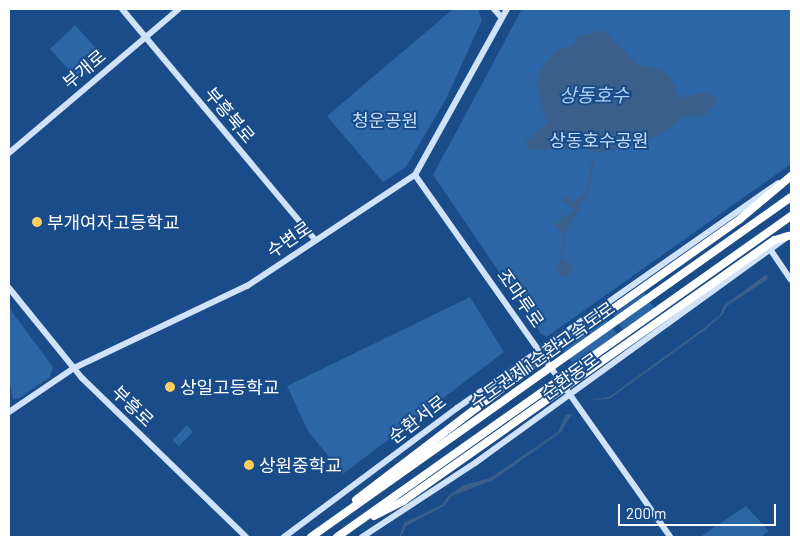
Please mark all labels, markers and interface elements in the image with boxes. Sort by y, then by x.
street label: 부개로 [58,45,110,93]
street label: 부흥북로 [200,83,260,147]
water label: 상동호수 [559,84,629,106]
park label: 청운공원 [352,109,418,131]
park label: 상동호수공원 [549,129,649,151]
place label: 부개여자고등학교 [47,211,179,233]
marker: 부개여자고등학교 [31,216,43,228]
street label: 수변로 [262,216,316,262]
street label: 조마루로 [493,265,549,331]
street label: 수도권제1순환고속도로 [465,297,619,413]
street label: 순환동로 [537,348,603,404]
place label: 상일고등학교 [180,376,279,398]
street label: 부흥로 [108,381,158,431]
marker: 상일고등학교 [164,381,176,393]
street label: 순환서로 [384,390,450,448]
place label: 상원중학교 [259,454,342,476]
marker: 상원중학교 [243,459,255,471]
scale bar [620,494,778,526]
text: 200 m [626,504,666,522]

